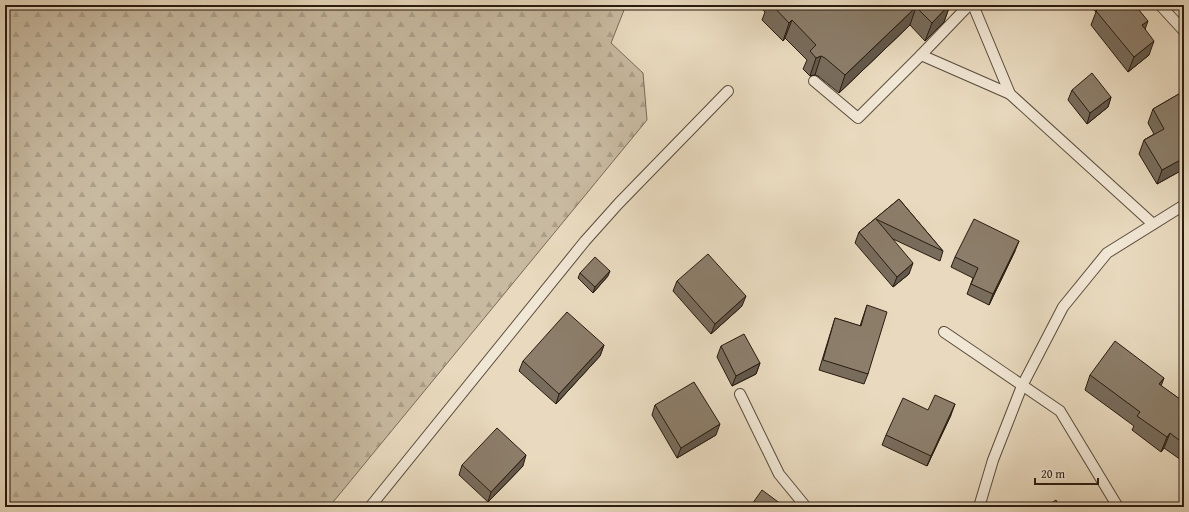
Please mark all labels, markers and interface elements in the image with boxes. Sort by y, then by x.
scale bar [1035,460,1098,486]
text: 20 m [1041,465,1065,482]

